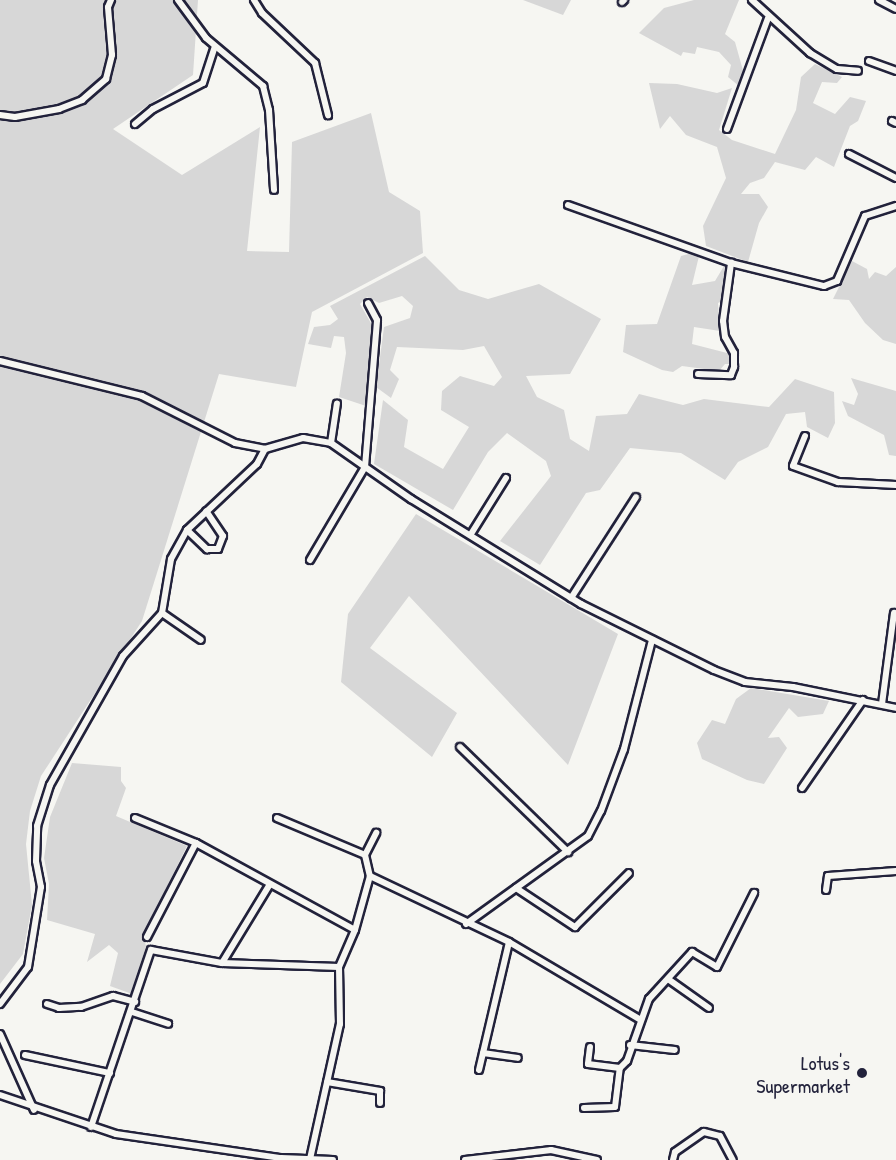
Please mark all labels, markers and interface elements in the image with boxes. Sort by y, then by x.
place label: Lotus's Supermarket [756,1050,850,1097]
marker: Lotus's Supermarket [855,1066,869,1080]

